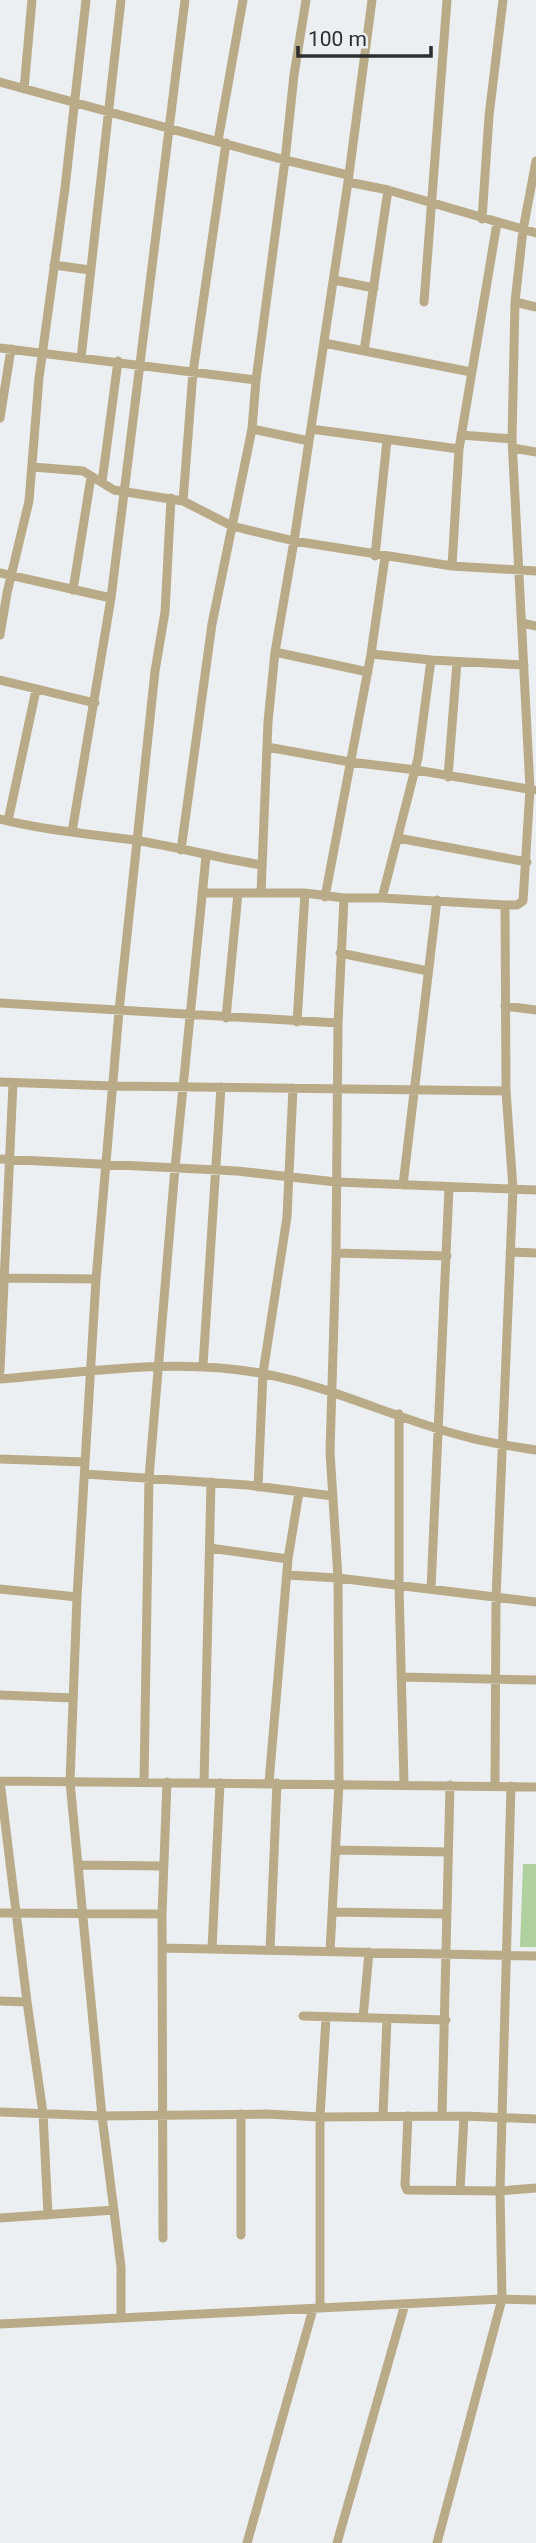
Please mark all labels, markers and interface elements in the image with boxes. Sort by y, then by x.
scale bar [298,14,431,58]
text: 100 m [308,27,367,51]

